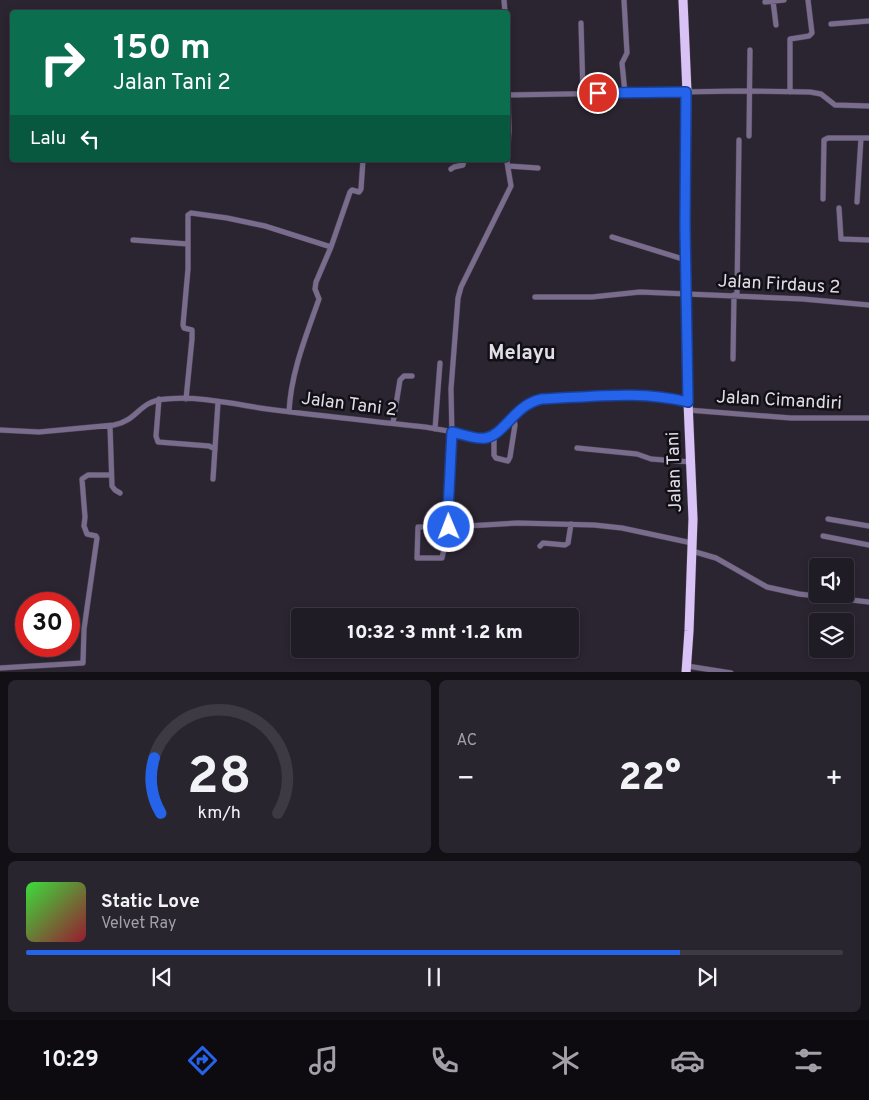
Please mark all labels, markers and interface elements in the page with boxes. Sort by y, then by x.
text: 150 m [113,27,211,71]
icon: right [30,30,95,95]
text: Jalan Tani 2 [113,70,231,97]
pin [577,72,619,114]
icon: arrive [584,79,612,107]
icon: left [76,125,104,153]
text: Lalu [30,127,66,151]
street label: Jalan Firdaus 2 [717,270,841,300]
district label: Melayu [488,341,556,367]
street label: Jalan Cimandiri [716,386,842,416]
street label: Jalan Tani 2 [300,388,398,422]
street label: Jalan Tani [662,431,688,513]
position arrow [422,500,474,552]
map controls [809,558,854,658]
button: sound [809,558,854,603]
speed limit sign: 30 [15,592,80,657]
button: layers [809,613,854,658]
text: 10:32 · 3 mnt · 1.2 km [347,621,523,645]
text: AC [457,731,477,751]
text: 28 [187,746,252,812]
text: 22° [619,755,681,804]
text: − [457,762,475,798]
text: + [825,762,843,798]
text: km/h [198,802,241,825]
text: Static Love [101,890,200,914]
text: Velvet Ray [101,914,176,934]
icon: previous [148,963,176,991]
icon: pause [420,963,448,991]
icon: next [693,963,721,991]
icon: directions [185,1043,220,1078]
icon: music [306,1043,341,1078]
icon: phone [427,1043,462,1078]
icon: climate [548,1043,583,1078]
icon: car [670,1043,705,1078]
icon: filters [791,1043,826,1078]
text: 10:29 [43,1047,99,1074]

